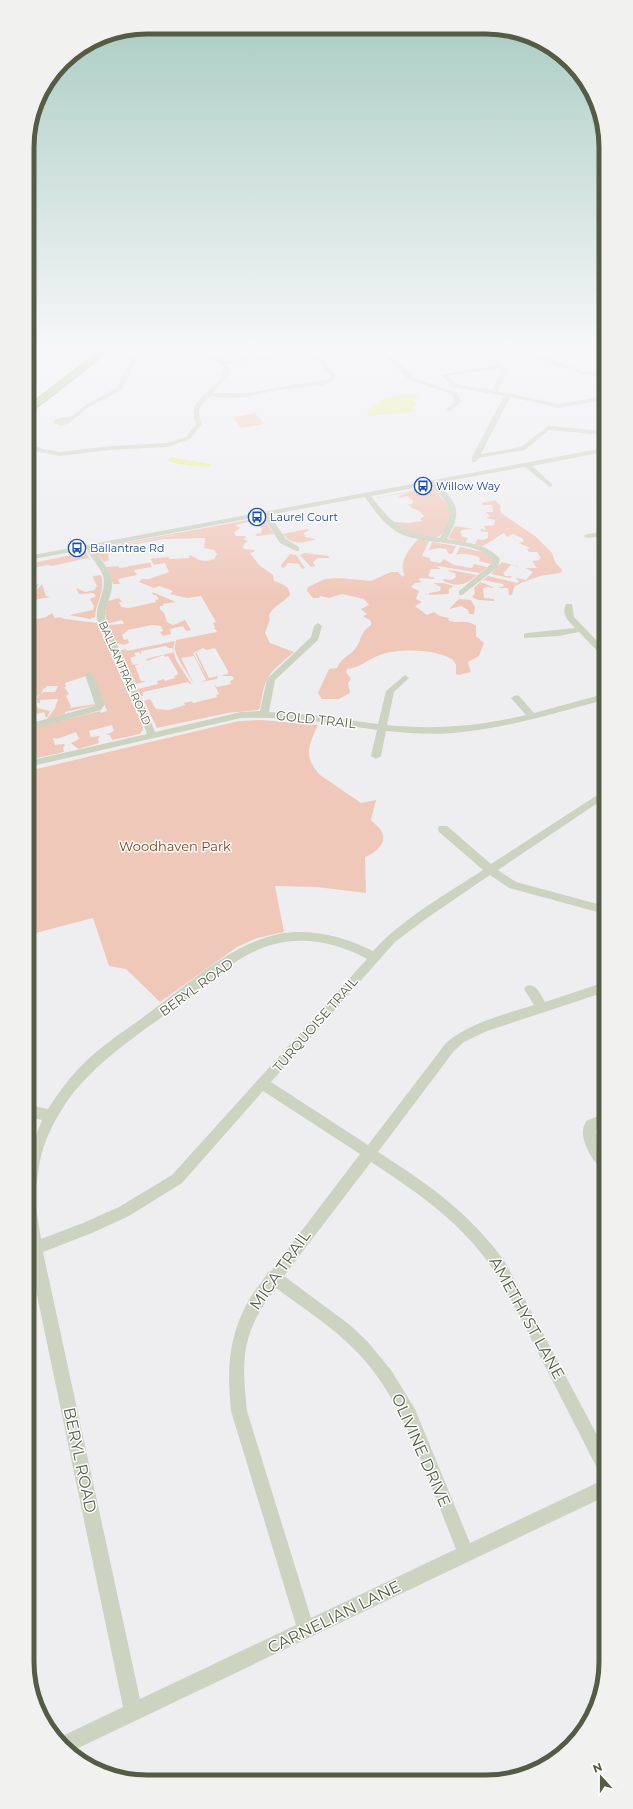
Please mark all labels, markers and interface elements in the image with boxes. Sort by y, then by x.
bus stop icon: Willow Way [413,476,433,496]
place label: Willow Way [436,479,500,493]
bus stop icon: Laurel Court [247,507,267,527]
place label: Laurel Court [270,510,339,524]
bus stop icon: Ballantrae Rd [67,538,87,558]
place label: Ballantrae Rd [90,541,164,555]
street label: BALLANTRAE ROAD [96,619,154,727]
street label: GOLD TRAIL [275,707,357,731]
park label: Woodhaven Park [119,838,231,854]
street label: BERYL ROAD [156,955,236,1019]
street label: TURQUOISE TRAIL [269,973,361,1075]
street label: MICA TRAIL [245,1226,315,1314]
street label: AMETHYST LANE [485,1253,569,1383]
street label: OLIVINE DRIVE [387,1390,455,1510]
street label: BERYL ROAD [60,1406,100,1514]
street label: CARNELIAN LANE [265,1577,403,1657]
north arrow [581,1757,621,1797]
text: N [591,1760,604,1776]

